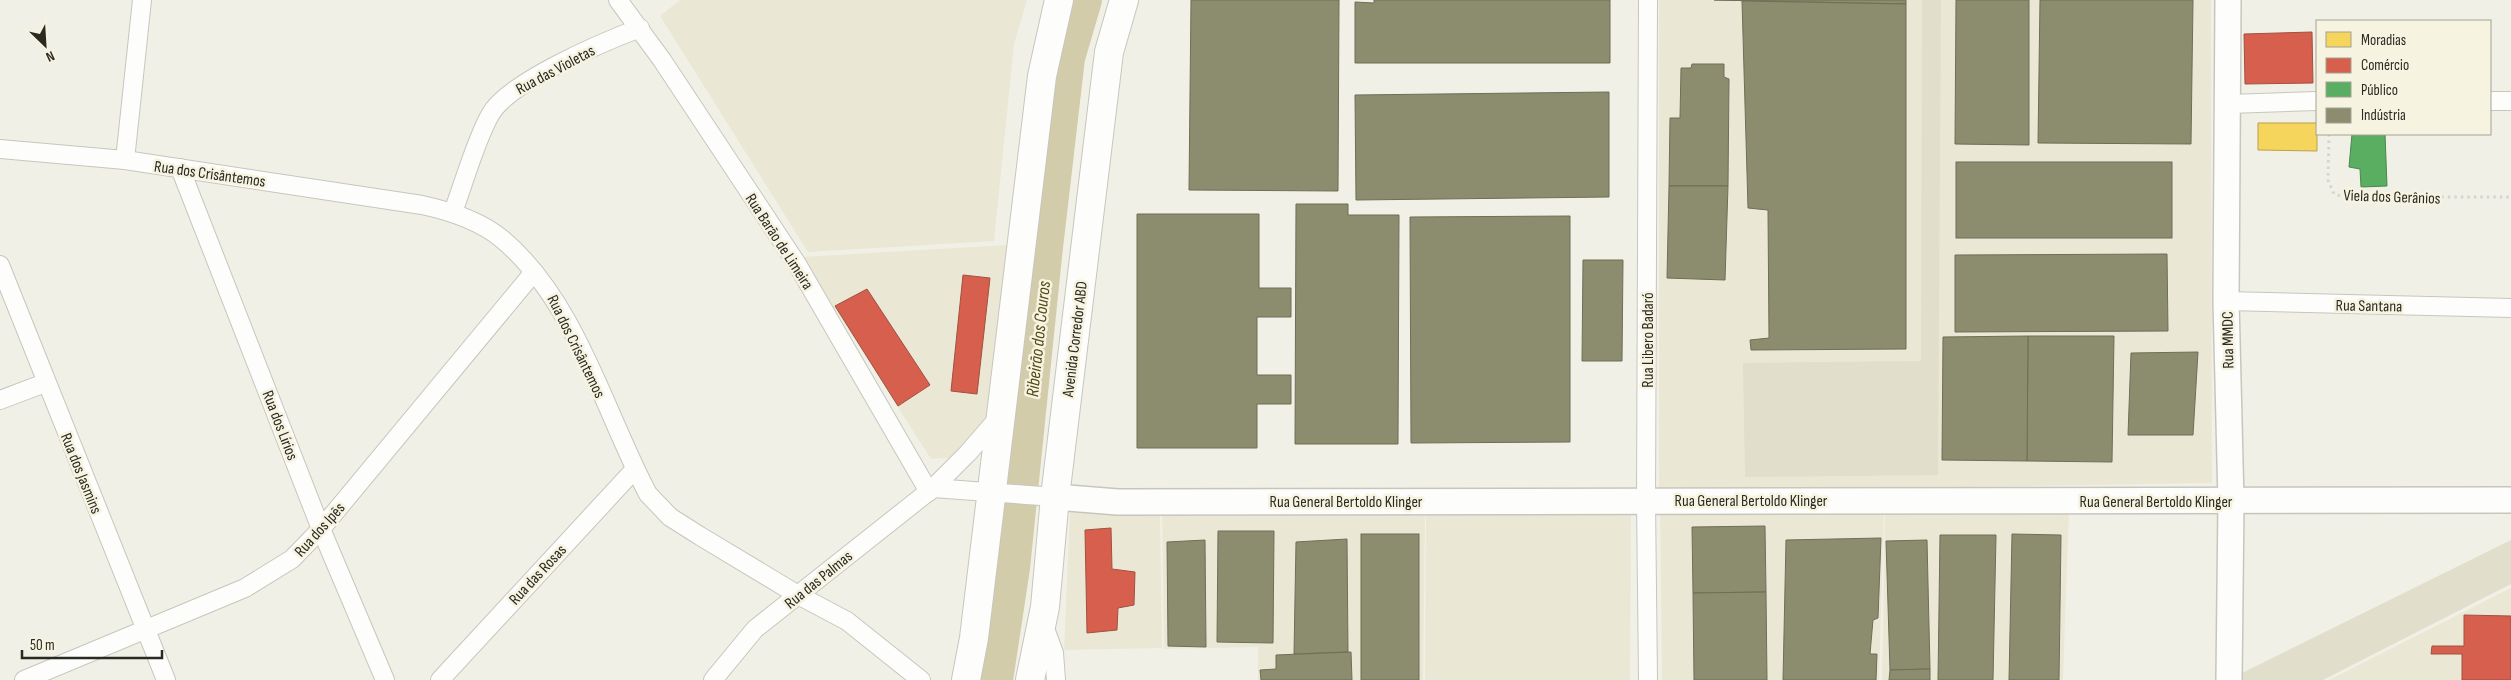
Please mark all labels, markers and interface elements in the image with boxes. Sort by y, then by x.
north arrow [20,20,70,70]
legend [2316,20,2491,135]
text: Moradias [2361,31,2406,50]
street label: Rua das Violetas [513,41,599,99]
text: N [43,47,57,66]
text: Comércio [2361,56,2409,75]
text: Público [2361,81,2398,100]
text: Indústria [2361,106,2406,125]
street label: Rua dos Crisântemos [153,157,267,192]
street label: Viela dos Gerânios [2343,186,2441,209]
street label: Rua Barão de Limeira [741,190,817,293]
water label: Ribeirão dos Couros [1022,279,1055,398]
street label: Avenida Corredor ABD [1059,280,1092,399]
street label: Rua dos Crisântemos [542,292,609,402]
street label: Rua Libero Badaró [1639,292,1658,388]
street label: Rua Santana [2335,296,2403,317]
street label: Rua MMDC [2218,311,2238,369]
street label: Rua dos Lírios [258,388,302,463]
street label: Rua dos Jasmins [56,430,106,517]
street label: Rua General Bertoldo Klinger [1675,492,1828,511]
street label: Rua General Bertoldo Klinger [1270,493,1423,512]
street label: Rua General Bertoldo Klinger [2080,493,2233,512]
street label: Rua dos Ipês [291,499,350,561]
street label: Rua das Rosas [505,541,571,609]
street label: Rua das Palmas [781,547,857,613]
scale bar [22,628,162,660]
text: 50 m [30,636,55,655]

